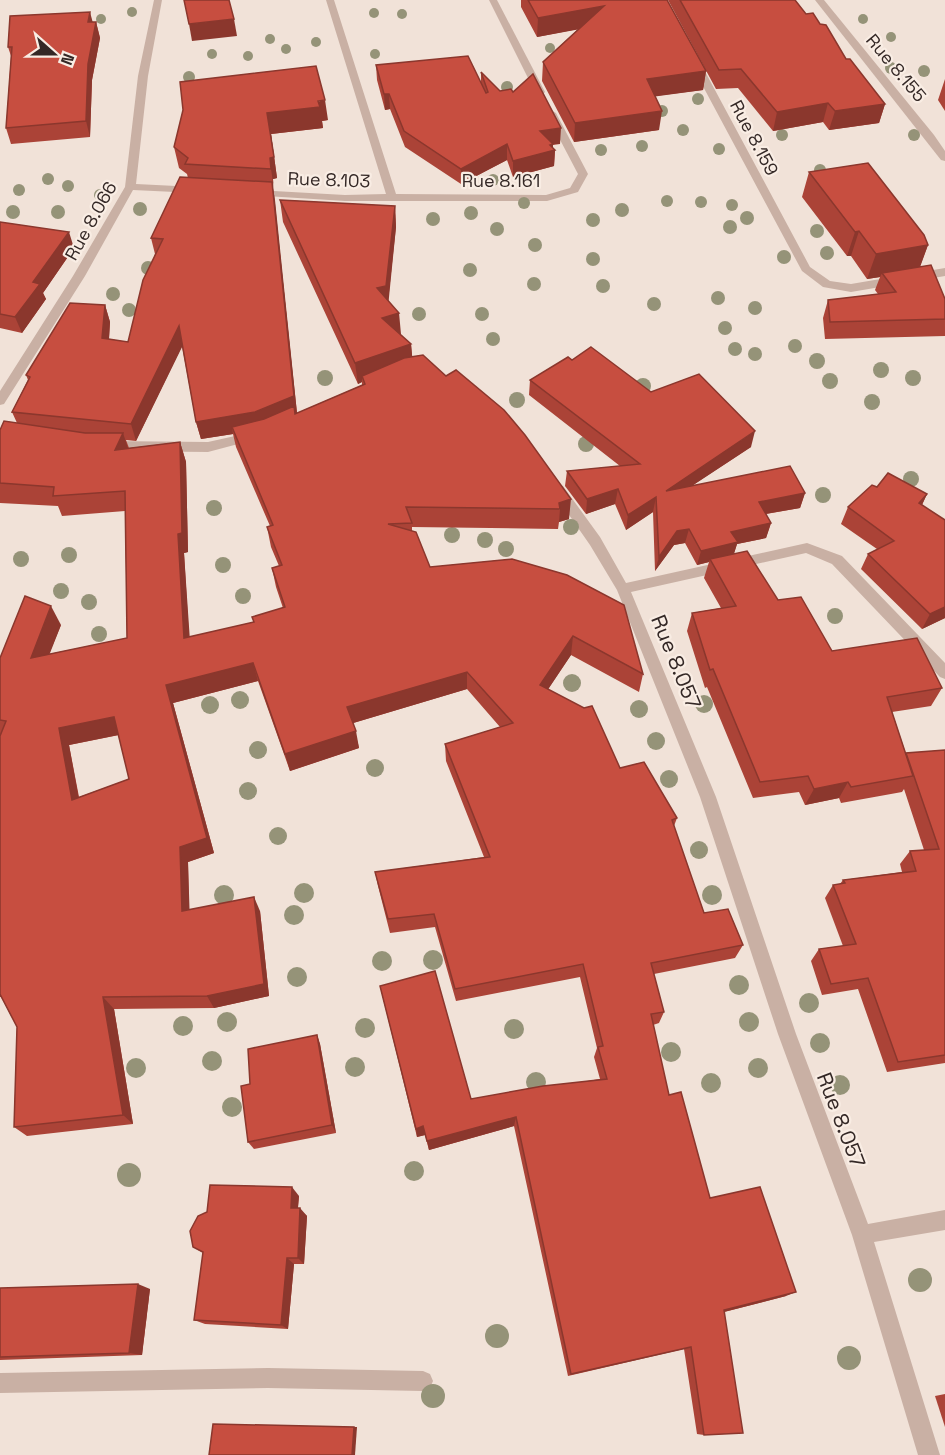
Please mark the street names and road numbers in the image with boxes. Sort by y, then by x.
street label: Rue 8.155 [861,29,931,106]
street label: Rue 8.159 [725,96,784,179]
street label: Rue 8.103 [287,167,371,192]
street label: Rue 8.161 [462,169,540,192]
street label: Rue 8.066 [59,177,122,264]
street label: Rue 8.057 [645,611,708,713]
street label: Rue 8.057 [811,1068,872,1171]

